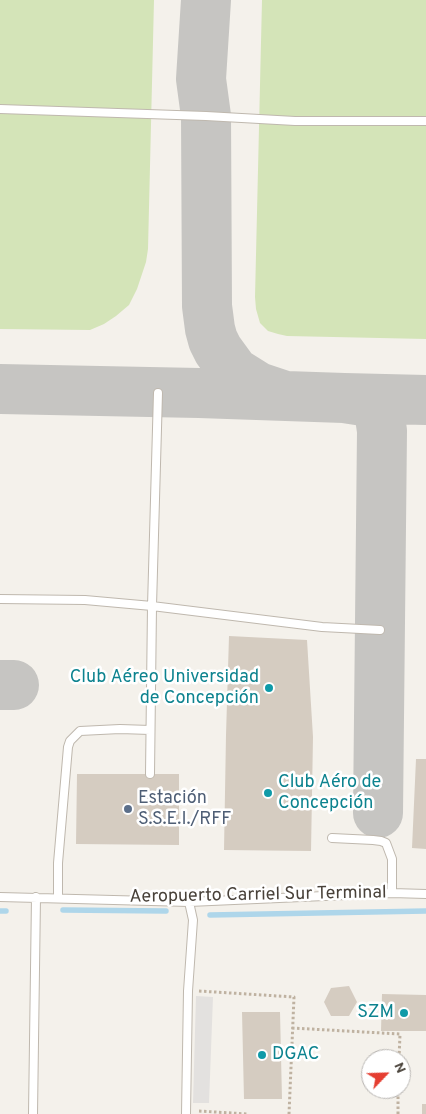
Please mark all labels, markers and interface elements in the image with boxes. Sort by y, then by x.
place label: Club Aéreo Universidad de Concepción [70,667,259,710]
marker: Club Aéreo Universidad de Concepción [263,682,275,694]
place label: Club Aéro de Concepción [278,772,381,814]
marker: Club Aéro de Concepción [262,787,274,799]
place label: Estación S.S.E.I./RFF [138,788,231,831]
marker: Estación S.S.E.I./RFF [122,803,134,815]
street label: Aeropuerto Carriel Sur Terminal [129,883,387,909]
place label: SZM [357,1002,394,1024]
marker: SZM [398,1007,410,1019]
place label: DGAC [272,1044,319,1066]
marker: DGAC [256,1049,268,1061]
north arrow [361,1049,411,1099]
text: N [389,1060,409,1076]

